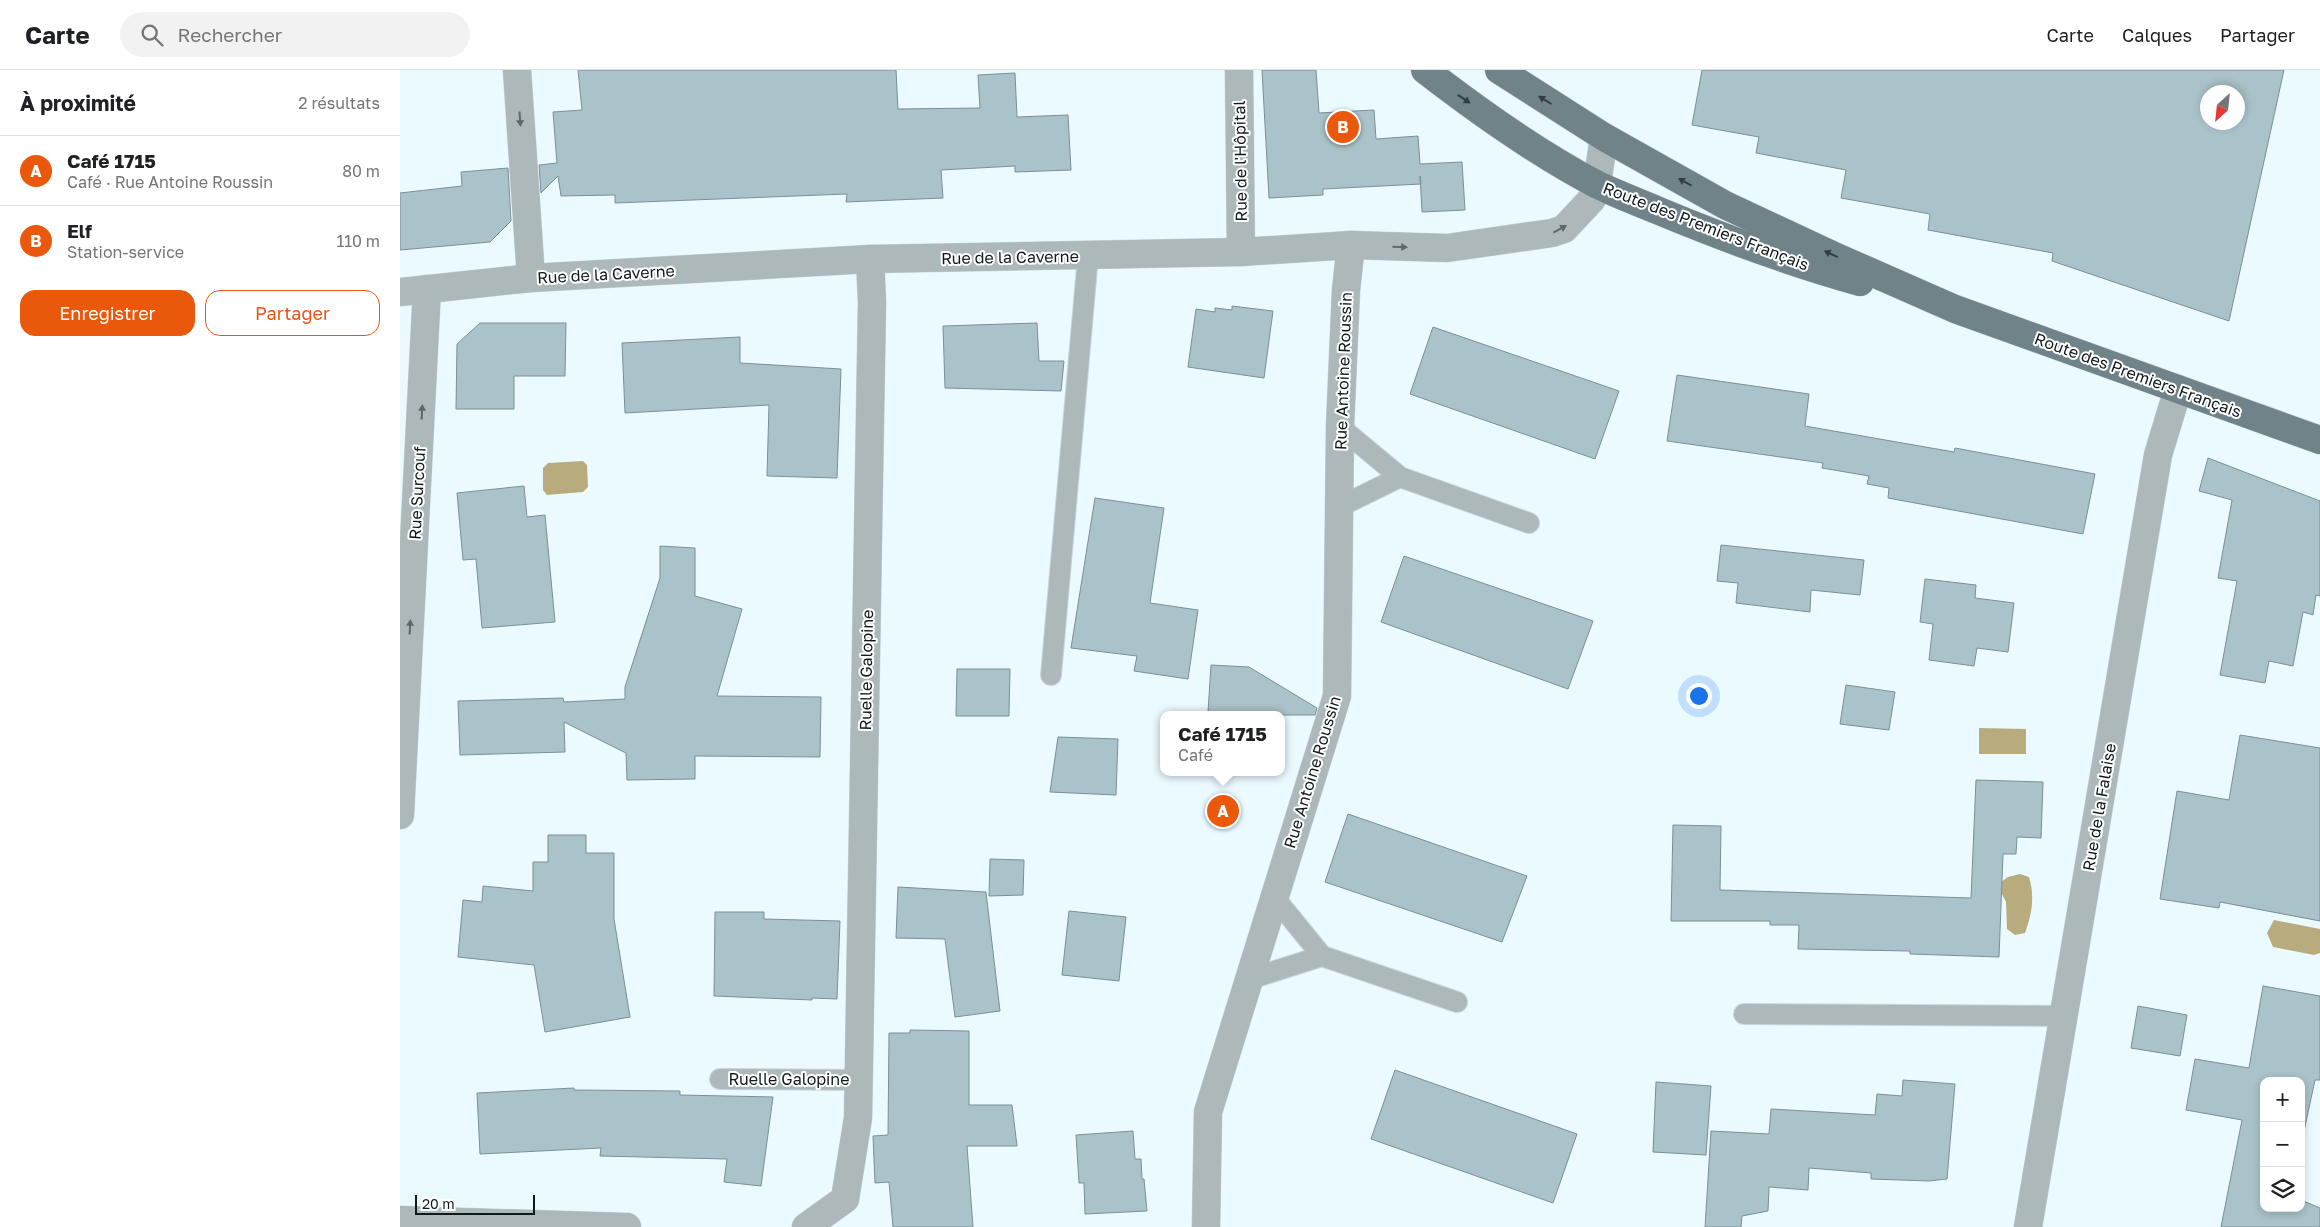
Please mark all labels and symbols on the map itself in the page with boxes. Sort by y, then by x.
north arrow [2200,85,2245,130]
one-way arrow [1458,94,1471,104]
one-way arrow [1539,95,1552,104]
street label: Rue de l'Hôpital [1229,100,1251,222]
pin: B [1327,108,1359,146]
one-way arrow [516,111,524,127]
street label: Route des Premiers Français [1600,177,1812,275]
one-way arrow [1678,178,1692,187]
one-way arrow [1553,225,1568,233]
one-way arrow [1392,243,1408,251]
street label: Rue de la Caverne [941,246,1079,268]
one-way arrow [1824,250,1838,258]
street label: Rue de la Caverne [537,260,675,288]
street label: Rue Antoine Roussin [1330,291,1356,451]
street label: Route des Premiers Français [2032,328,2244,422]
one-way arrow [418,404,426,420]
street label: Rue Surcouf [405,446,429,540]
street label: Ruelle Galopine [855,609,877,731]
one-way arrow [407,619,415,635]
your location [1686,683,1712,709]
street label: Rue Antoine Roussin [1279,693,1345,851]
street label: Rue de la Falaise [2078,742,2120,872]
pin: A [1207,792,1239,830]
street label: Ruelle Galopine [728,1069,850,1089]
scale bar [415,1192,535,1215]

